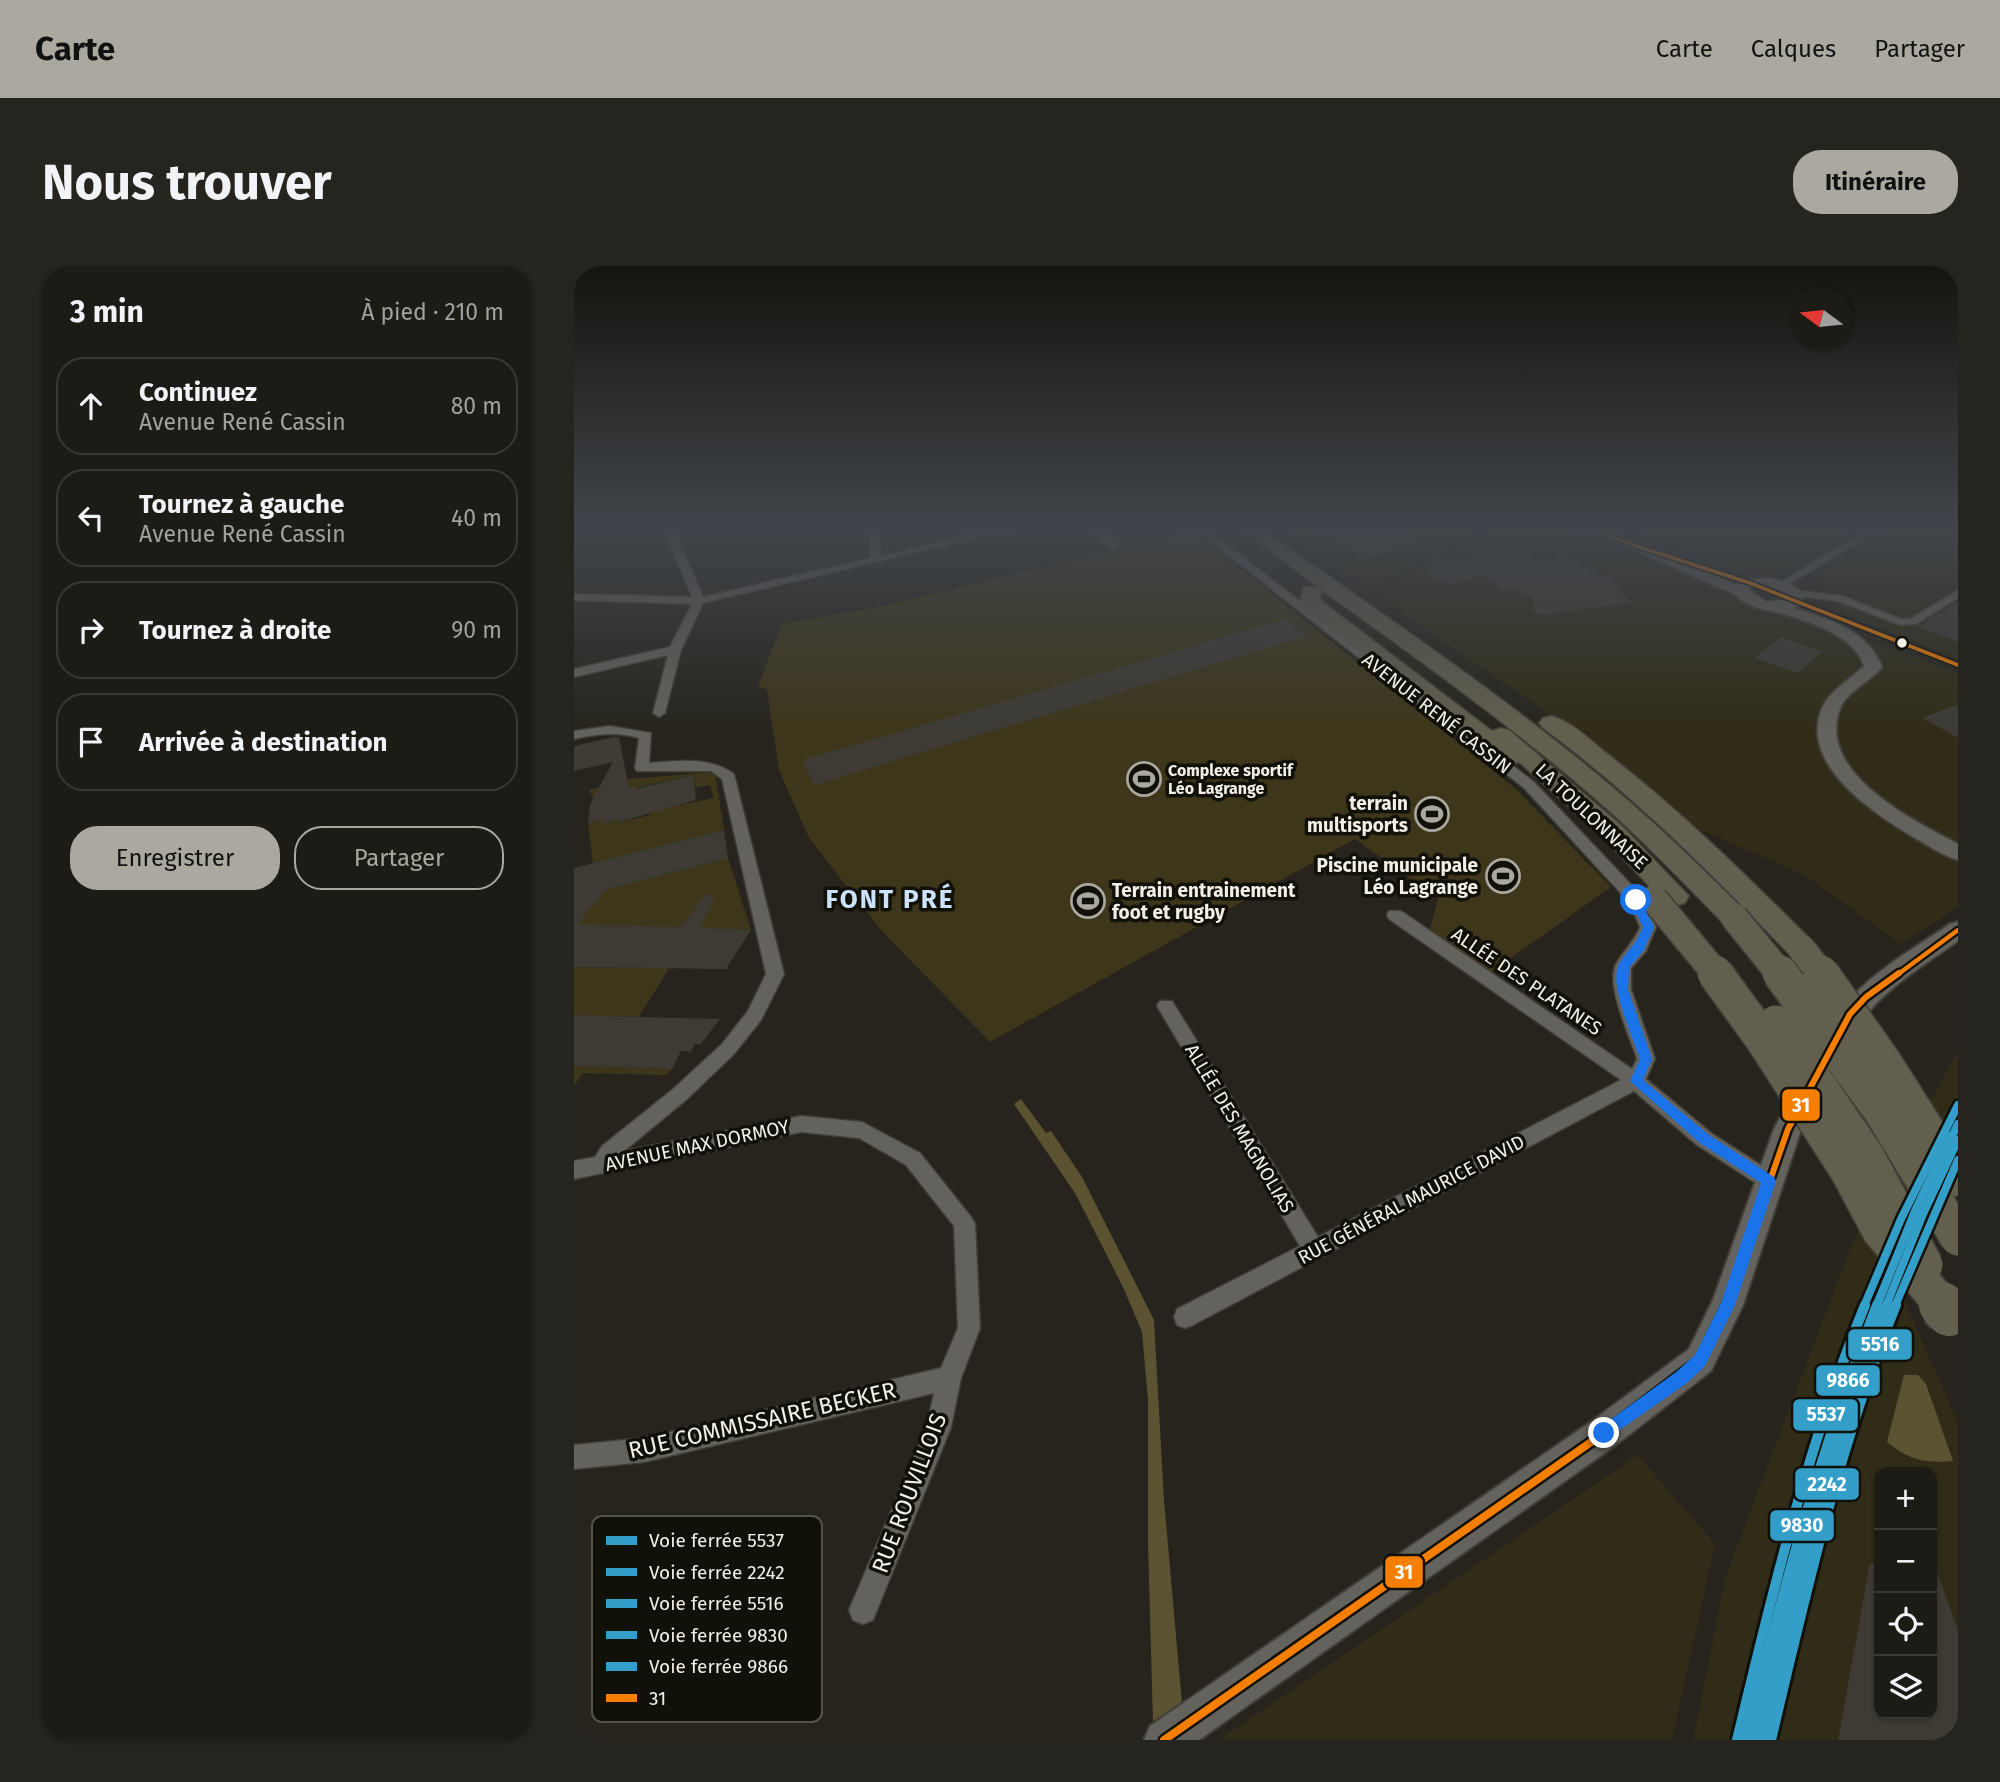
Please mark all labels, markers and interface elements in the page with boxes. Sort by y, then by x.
text: Carte [35,29,115,69]
text: Carte [1656,35,1713,63]
text: Calques [1751,35,1836,63]
text: Partager [1874,35,1965,63]
button: Itinéraire [1793,150,1958,214]
text: Nous trouver [42,153,332,212]
north arrow [1790,287,1853,350]
text: 3 min [70,294,144,330]
text: À pied · 210 m [361,298,504,326]
text: Continuez [139,377,257,408]
icon: ahead [72,387,110,425]
text: 80 m [451,392,502,420]
text: Avenue René Cassin [139,408,346,436]
text: Tournez à gauche [139,489,344,520]
icon: left [72,499,110,537]
text: 40 m [451,504,502,532]
text: Avenue René Cassin [139,520,346,548]
icon: right [72,611,110,649]
text: Tournez à droite [139,615,331,646]
text: 90 m [451,616,502,644]
unlabelled marker [1895,636,1909,650]
street label: AVENUE RENÉ CASSIN [1358,648,1516,779]
icon: arrive [72,723,110,761]
text: Arrivée à destination [139,727,388,758]
street label: LA TOULONNAISE [1531,759,1653,874]
sports icon: Complexe sportif Léo Lagrange [1125,760,1163,798]
place label: Complexe sportif Léo Lagrange [1168,761,1294,798]
place label: terrain multisports [1307,792,1408,837]
sports icon: terrain multisports [1413,795,1451,833]
button: Enregistrer [70,826,280,890]
button: Partager [294,826,504,890]
place label: Piscine municipale Léo Lagrange [1317,854,1478,899]
sports icon: Piscine municipale Léo Lagrange [1484,857,1522,895]
place label: Terrain entrainement foot et rugby [1112,879,1296,924]
sports icon: Terrain entrainement foot et rugby [1069,882,1107,920]
district label: FONT PRÉ [826,883,954,915]
route start [1620,884,1651,915]
street label: ALLÉE DES PLATANES [1447,923,1606,1040]
street label: ALLÉE DES MAGNOLIAS [1180,1040,1299,1217]
line badge: 31 [1781,1088,1821,1122]
text: 31 [1791,1094,1810,1117]
street label: AVENUE MAX DORMOY [603,1115,792,1176]
street label: RUE GÉNÉRAL MAURICE DAVID [1294,1130,1528,1269]
line badge: 5516 [1847,1328,1913,1361]
text: 5516 [1861,1333,1900,1356]
line badge: 9866 [1815,1364,1881,1397]
text: 9866 [1826,1369,1870,1392]
street label: RUE COMMISSAIRE BECKER [625,1376,899,1464]
line badge: 5537 [1792,1398,1859,1432]
text: 5537 [1807,1403,1845,1426]
street label: RUE ROUVILLOIS [866,1409,952,1577]
route end [1588,1417,1619,1448]
line badge: 2242 [1794,1467,1860,1501]
map controls [1874,1467,1937,1719]
button: + [1874,1467,1937,1530]
text: 2242 [1807,1473,1847,1496]
line badge: 9830 [1769,1509,1835,1542]
text: 9830 [1781,1514,1823,1537]
legend [592,1516,822,1722]
text: Voie ferrée 5537 [649,1529,784,1552]
button: − [1874,1530,1937,1593]
line badge: 31 [1384,1555,1424,1589]
text: Voie ferrée 2242 [649,1561,785,1584]
text: 31 [1394,1561,1413,1584]
text: Voie ferrée 5516 [649,1592,784,1615]
button: locate [1874,1593,1937,1656]
text: Voie ferrée 9830 [649,1624,788,1647]
text: Voie ferrée 9866 [649,1655,788,1678]
button: layers [1874,1656,1937,1719]
text: 31 [649,1687,666,1710]

